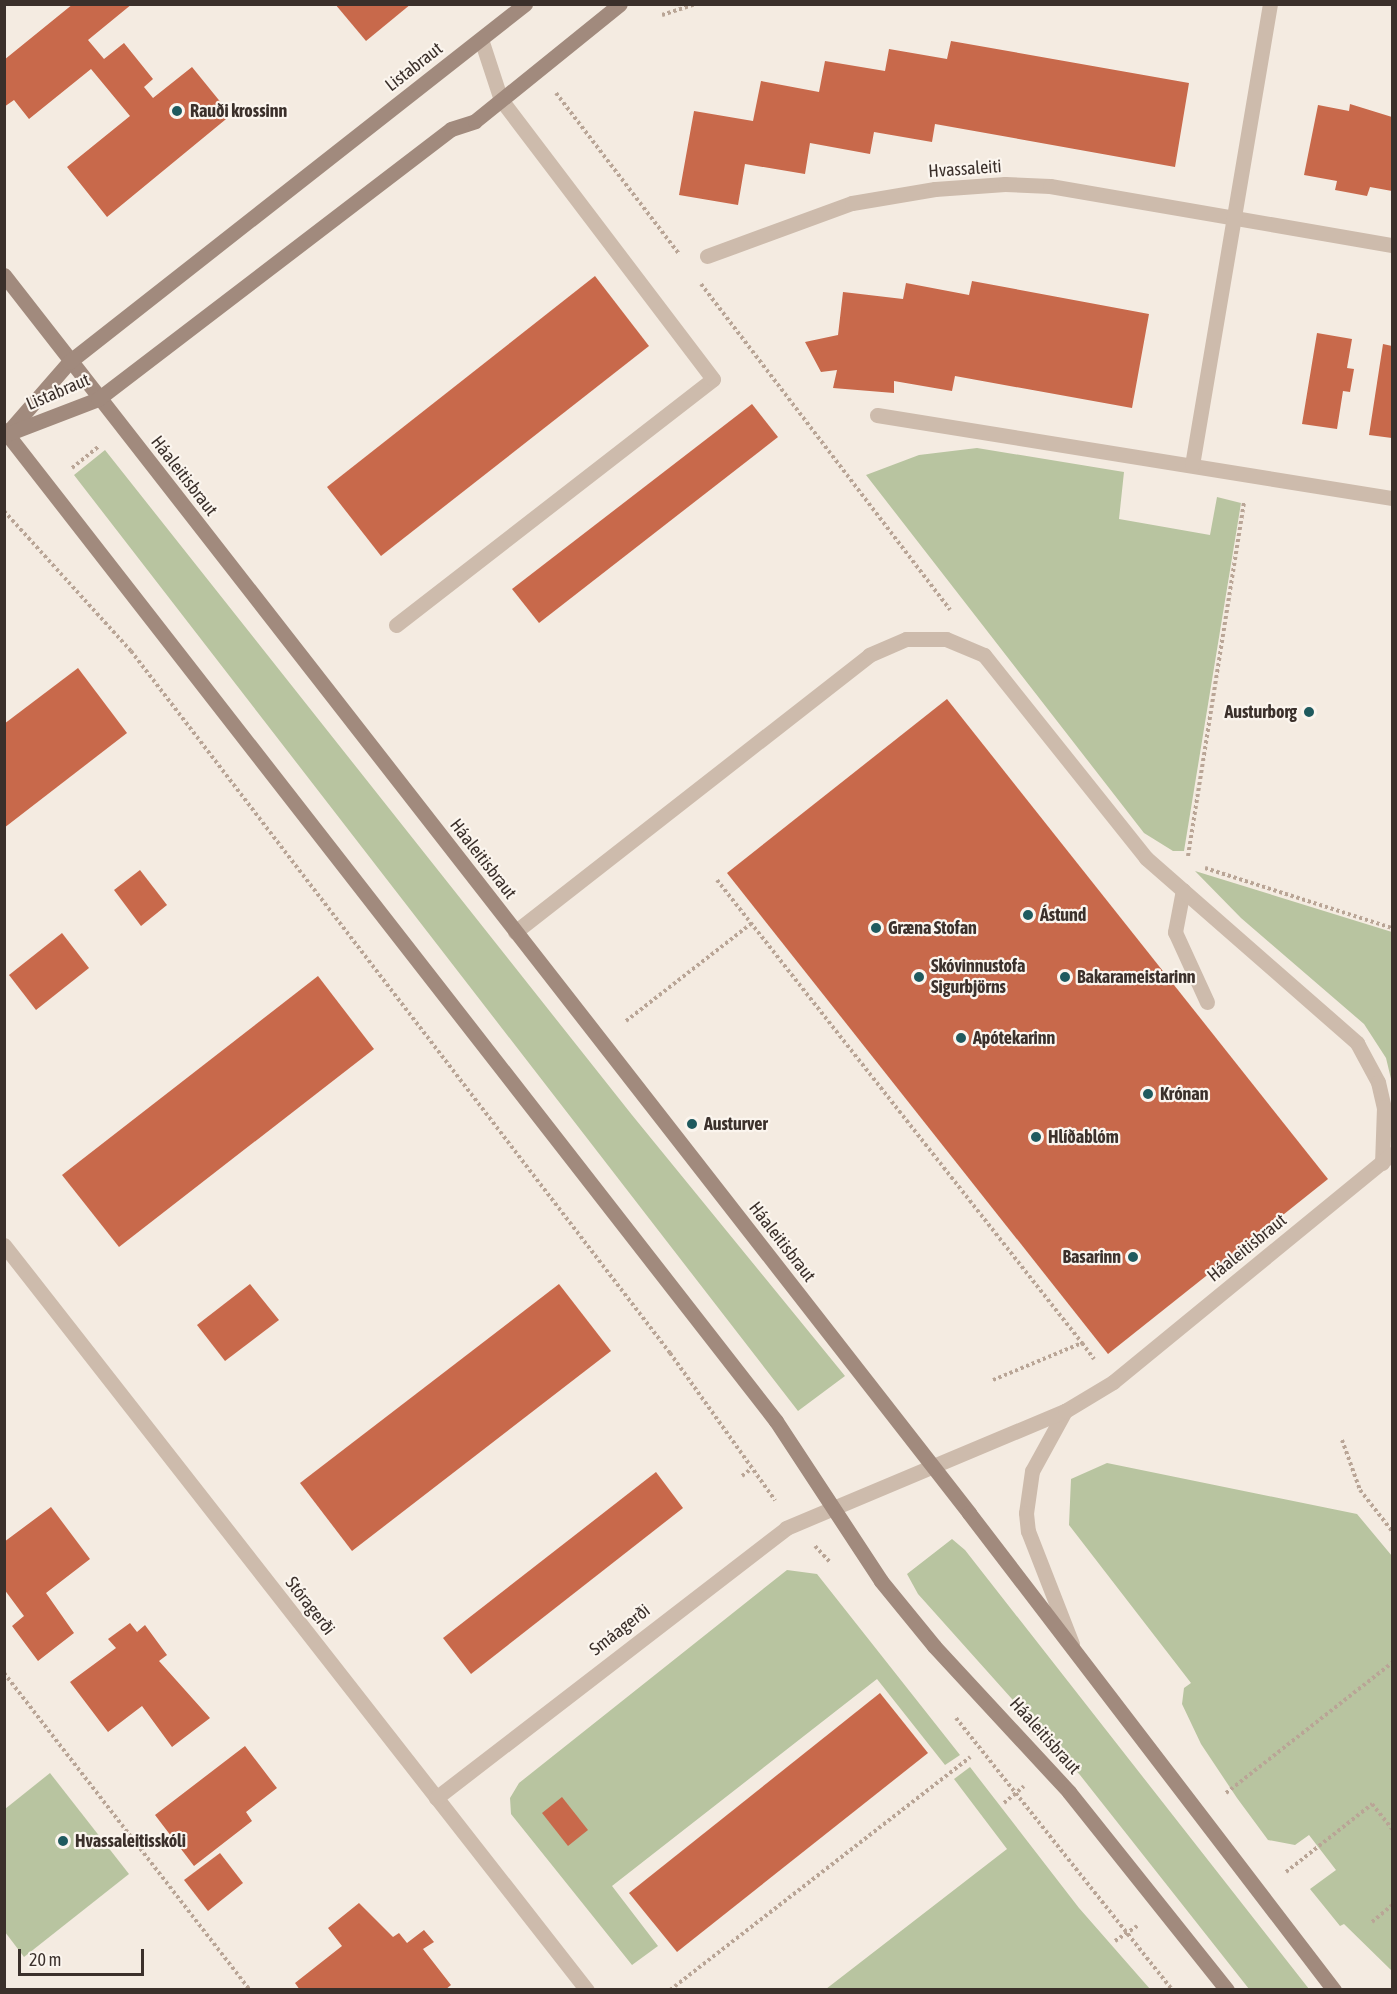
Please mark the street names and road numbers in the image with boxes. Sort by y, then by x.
street label: Listabraut [381,38,447,96]
street label: Hvassaleiti [928,156,1002,182]
street label: Listabraut [23,369,93,415]
street label: Háaleitisbraut [146,432,222,520]
street label: Háaleitisbraut [445,815,521,903]
street label: Háaleitisbraut [744,1198,820,1286]
street label: Háaleitisbraut [1203,1210,1291,1286]
street label: Stóragerði [281,1573,339,1639]
street label: Smáagerði [585,1600,655,1660]
street label: Háaleitisbraut [1005,1693,1085,1779]

